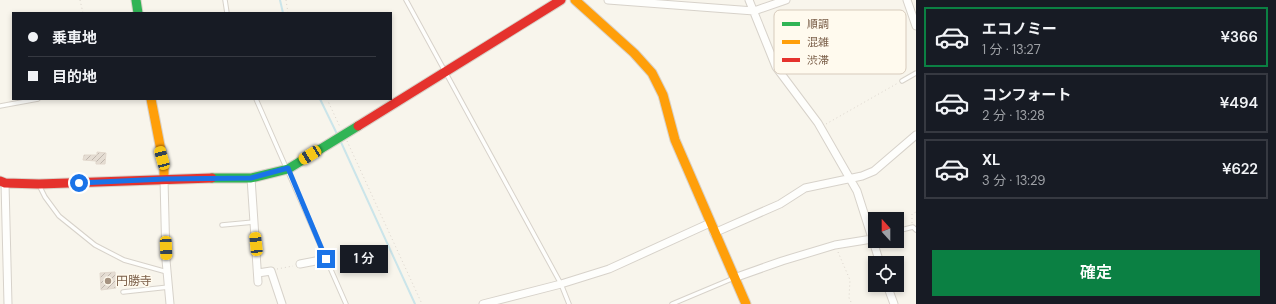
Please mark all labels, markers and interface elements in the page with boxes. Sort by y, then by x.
legend [774,10,906,74]
text: 順調 [807,17,829,31]
icon: car [934,19,970,55]
text: エコノミー [982,19,1057,39]
text: ¥366 [1220,27,1258,47]
text: 乗車地 [52,28,97,48]
text: 混雑 [807,35,829,49]
text: 1 分 · 13:27 [982,41,1041,58]
text: 渋滞 [807,53,829,67]
text: 目的地 [52,67,97,87]
icon: car [934,85,970,121]
text: コンフォート [982,85,1072,105]
text: ¥494 [1220,93,1258,113]
text: 2 分 · 13:28 [982,107,1045,124]
car [297,144,323,166]
car [153,145,171,171]
text: XL [982,150,1000,170]
icon: car [934,151,970,187]
text: ¥622 [1222,159,1258,179]
text: 3 分 · 13:29 [982,172,1046,189]
route start [70,174,88,192]
north arrow [868,212,904,248]
map controls [868,212,904,292]
car [249,231,263,257]
car [160,236,172,260]
callout: 1 分 [340,245,388,273]
route end [317,250,335,268]
text: 1 分 [354,250,374,267]
button: 確定 [932,250,1260,296]
button: locate [868,256,904,292]
place label: 円勝寺 [116,273,152,289]
marker: 円勝寺 [103,276,113,286]

